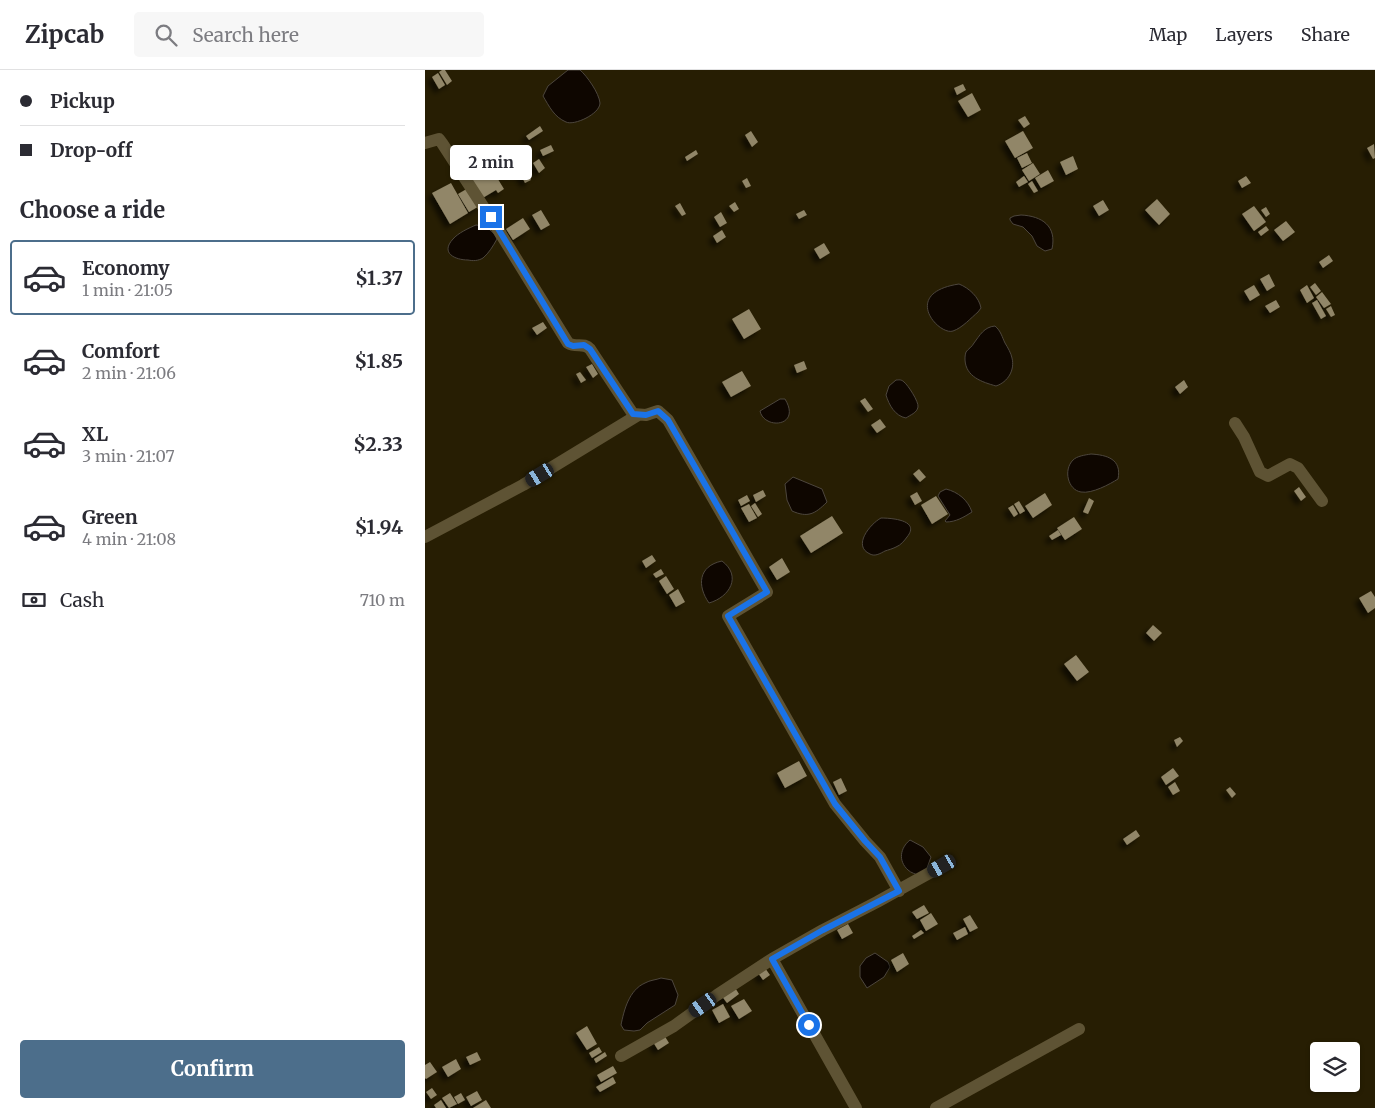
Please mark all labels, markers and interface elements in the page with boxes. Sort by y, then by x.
search box [134,12,484,57]
text: Zipcab [25,19,104,50]
icon: search [152,21,180,49]
text: Search here [192,23,299,47]
text: Map [1149,23,1187,46]
text: Layers [1215,23,1273,46]
text: Share [1301,23,1350,46]
text: Pickup [50,89,115,113]
text: Drop-off [50,138,132,162]
callout: 2 min [450,144,532,180]
text: 2 min [468,152,514,172]
text: Choose a ride [20,196,165,224]
route end [480,206,502,228]
icon: car [22,255,67,300]
text: Economy [82,256,170,280]
text: $1.37 [355,266,403,290]
text: 1 min · 21:05 [82,280,173,300]
icon: car [22,338,67,383]
text: Comfort [82,339,160,363]
text: $1.85 [355,349,403,373]
text: 2 min · 21:06 [82,363,176,383]
icon: car [22,421,67,466]
text: XL [82,422,108,446]
text: $2.33 [353,432,403,456]
text: 3 min · 21:07 [82,446,175,466]
car [523,461,556,489]
icon: car [22,504,67,549]
text: Green [82,505,138,529]
text: $1.94 [355,515,403,539]
text: 4 min · 21:08 [82,529,176,549]
icon: cash [20,586,48,614]
text: Cash [60,588,104,612]
text: 710 m [360,590,405,610]
car [925,852,958,880]
car [686,990,719,1020]
route start [798,1014,820,1036]
button: Confirm [20,1040,405,1098]
map controls [1310,1042,1360,1092]
button: layers [1310,1042,1360,1092]

